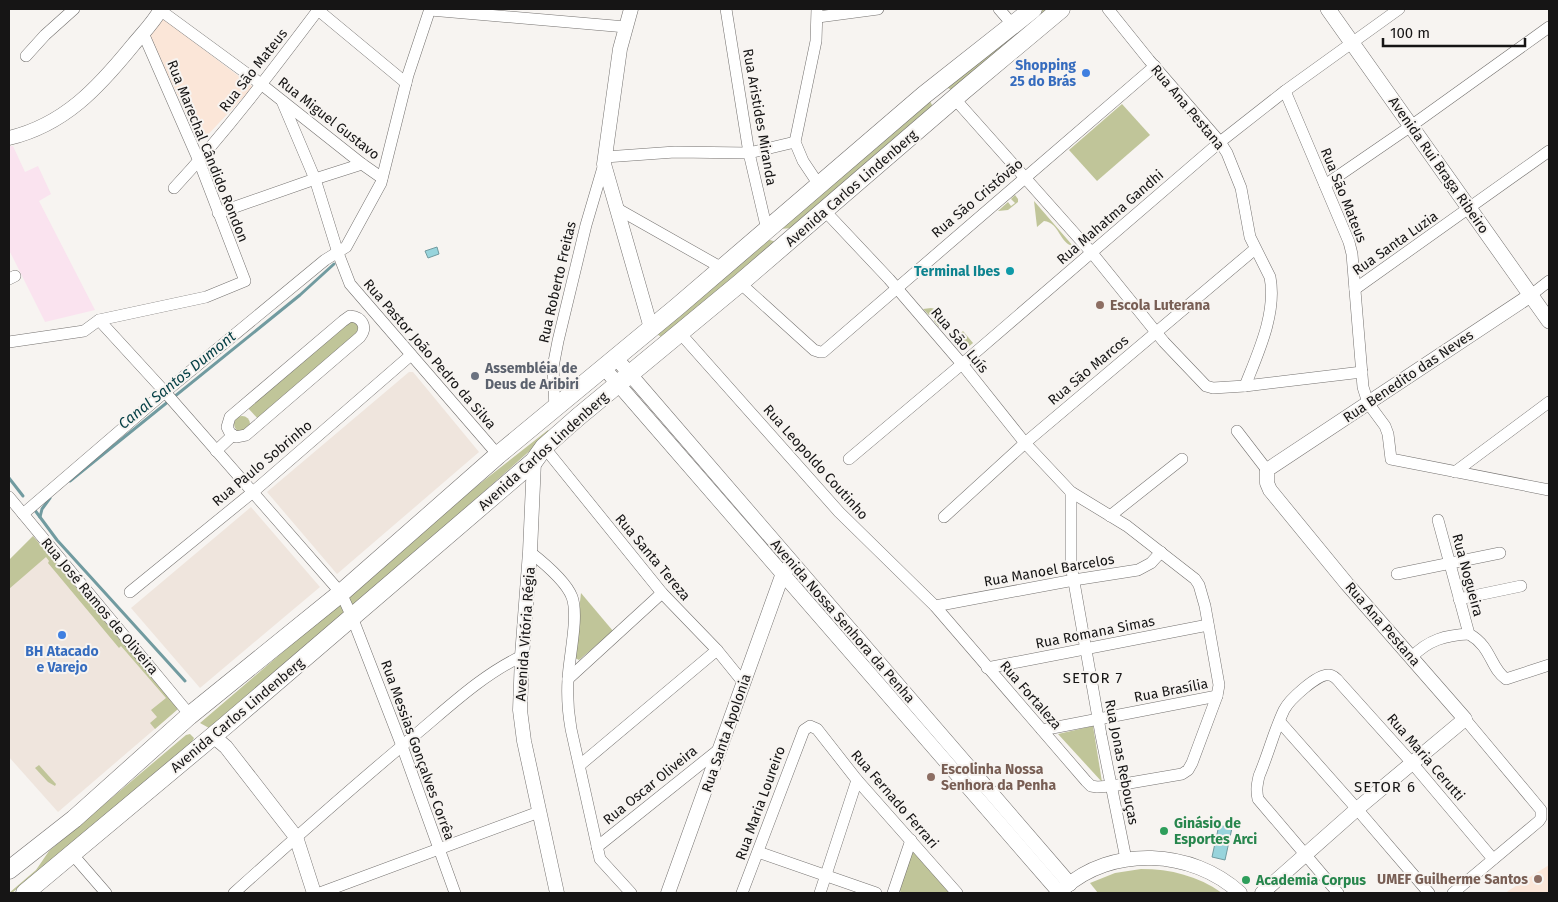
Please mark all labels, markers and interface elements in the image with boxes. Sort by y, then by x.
scale bar [1383,15,1526,47]
text: 100 m [1390,24,1430,42]
street label: Rua São Mateus [216,25,291,115]
street label: Rua Aristides Miranda [739,47,780,187]
place label: Shopping 25 do Brás [1010,57,1076,90]
street label: Rua Marechal Cândido Rondon [163,58,252,245]
street label: Rua Ana Pestana [1147,61,1228,153]
marker: Shopping 25 do Brás [1080,67,1092,79]
street label: Rua Miguel Gustavo [274,73,383,163]
street label: Avenida Rui Braga Ribeiro [1385,94,1492,237]
street label: Avenida Carlos Lindenberg [782,126,921,250]
street label: Rua São Mateus [1317,145,1370,246]
street label: Rua São Cristóvão [928,155,1026,242]
street label: Rua Mahatma Gandhi [1053,166,1167,268]
street label: Rua Santa Luzia [1349,208,1441,279]
street label: Rua Roberto Freitas [535,219,580,345]
place label: Terminal Ibes [914,263,1000,280]
marker: Terminal Ibes [1004,265,1016,277]
street label: Rua Pastor João Pedro da Silva [360,276,499,433]
place label: Escola Luterana [1110,297,1210,314]
marker: Escola Luterana [1094,299,1106,311]
street label: Rua São Luís [927,304,992,377]
street label: Rua Benedito das Neves [1340,326,1477,426]
water label: Canal Santos Dumont [115,327,240,433]
street label: Rua São Marcos [1045,332,1132,409]
place label: Assembléia de Deus de Aribiri [484,360,579,393]
marker: Assembléia de Deus de Aribiri [469,370,481,382]
street label: Avenida Carlos Lindenberg [475,388,612,514]
street label: Rua Leopoldo Coutinho [760,401,872,523]
street label: Rua Paulo Sobrinho [209,417,316,510]
street label: Rua Santa Tereza [611,511,694,604]
street label: Rua Nogueira [1448,532,1487,618]
street label: Rua José Ramos de Oliveira [37,535,162,678]
street label: Avenida Nossa Senhora da Penha [767,536,918,707]
street label: Rua Manoel Barcelos [983,551,1116,590]
street label: Avenida Vitória Régia [512,566,539,702]
street label: Rua Ana Pestana [1342,579,1424,670]
street label: Rua Romana Simas [1034,613,1157,652]
marker: BH Atacado e Varejo [56,629,68,641]
place label: BH Atacado e Varejo [25,643,99,676]
street label: Avenida Carlos Lindenberg [167,654,308,776]
street label: Rua Messias Gonçalves Corrêa [377,658,458,842]
street label: Rua Fortaleza [996,658,1065,733]
district label: SETOR 7 [1063,669,1123,687]
street label: Rua Santa Apolonia [698,672,755,795]
street label: Rua Brasília [1133,675,1210,706]
street label: Rua Jonas Rebouças [1101,698,1142,827]
street label: Rua Maria Cerutti [1383,710,1468,804]
street label: Rua Oscar Oliveira [600,742,701,829]
street label: Rua Maria Loureiro [732,744,789,862]
street label: Rua Fernado Ferrari [847,747,942,852]
place label: Escolinha Nossa Senhora da Penha [941,761,1056,794]
marker: Escolinha Nossa Senhora da Penha [925,771,937,783]
district label: SETOR 6 [1354,778,1416,796]
place label: Ginásio de Esportes Arci [1174,815,1257,848]
marker: Ginásio de Esportes Arci [1158,825,1170,837]
place label: UMEF Guilherme Santos [1377,871,1528,888]
place label: Academia Corpus [1255,872,1366,889]
marker: UMEF Guilherme Santos [1532,873,1544,885]
marker: Academia Corpus [1240,874,1252,886]

